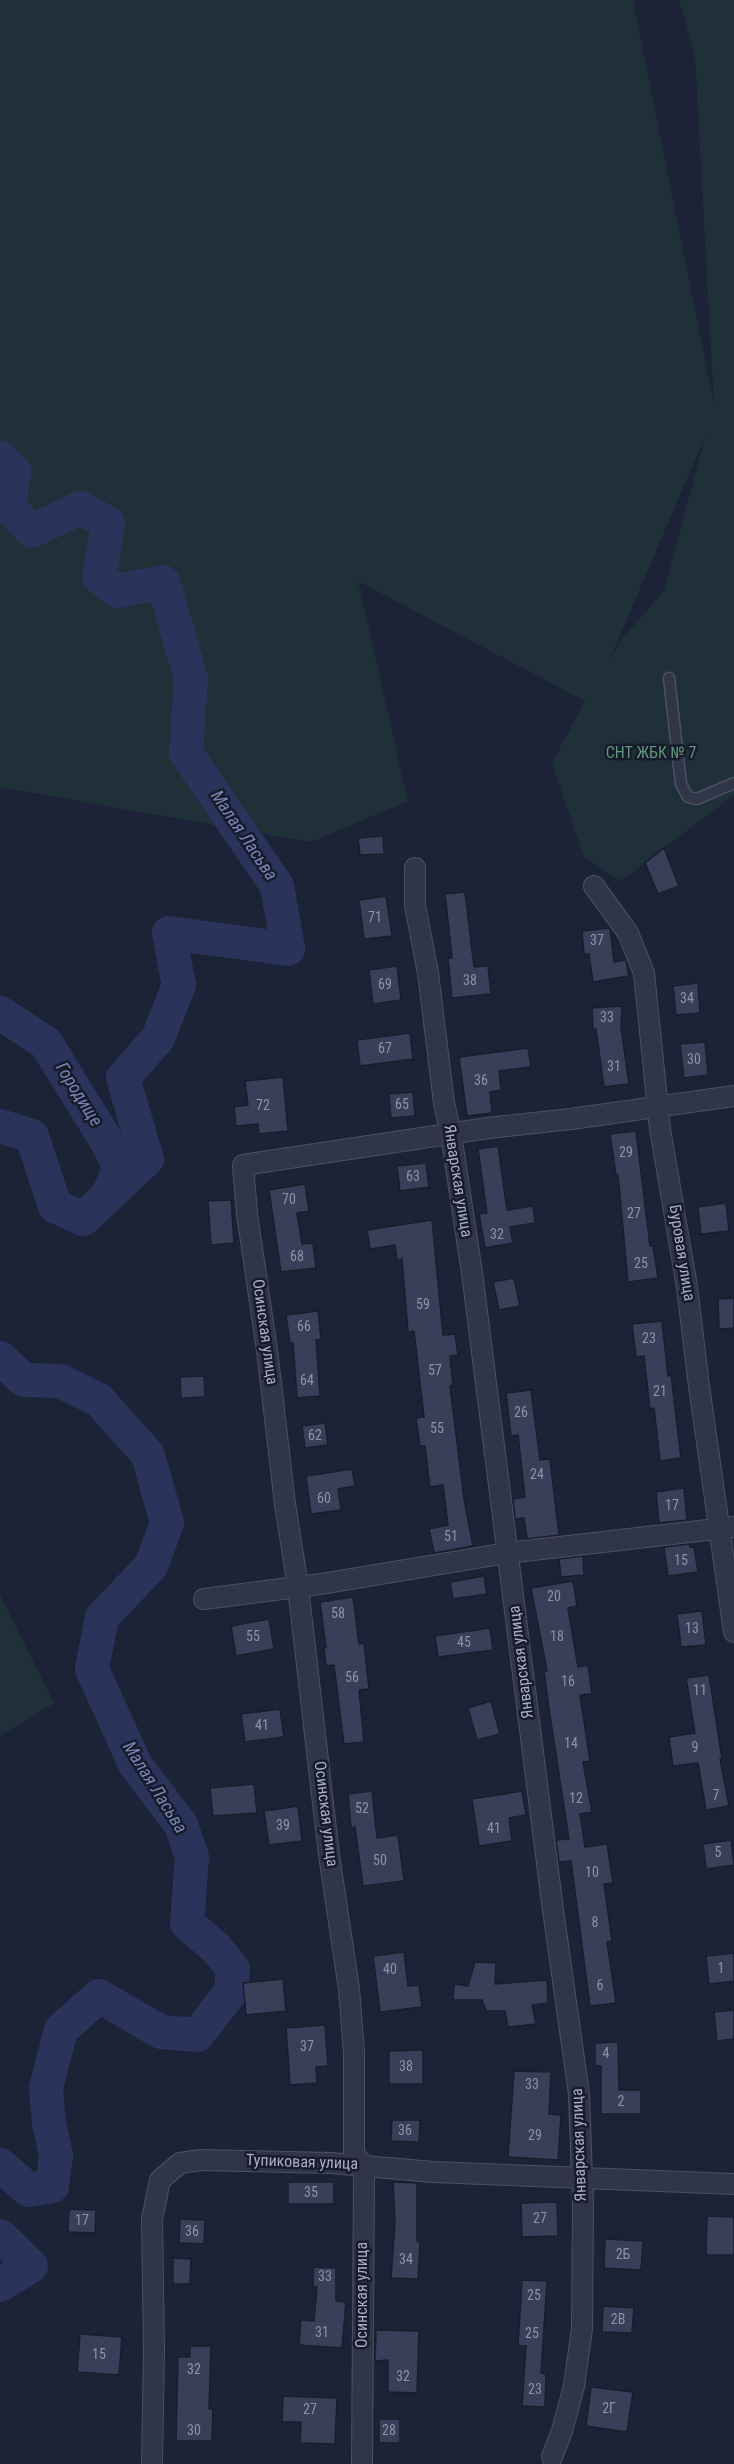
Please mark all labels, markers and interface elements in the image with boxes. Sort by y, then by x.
park label: СНТ ЖБК № 7 [606,744,696,764]
water label: Малая Ласьва [205,787,281,885]
house number: 71 [368,910,382,926]
house number: 37 [590,933,604,949]
house number: 38 [463,973,477,989]
house number: 69 [378,977,392,993]
house number: 34 [680,991,694,1007]
house number: 33 [600,1010,614,1026]
house number: 67 [378,1041,392,1057]
house number: 30 [687,1052,701,1068]
water label: Городище [50,1059,106,1131]
house number: 31 [607,1059,621,1075]
house number: 36 [474,1073,488,1089]
house number: 65 [395,1097,409,1113]
house number: 72 [256,1098,270,1114]
street label: Январская улица [439,1123,475,1239]
house number: 29 [619,1145,633,1161]
house number: 63 [406,1169,420,1185]
house number: 70 [282,1192,296,1208]
street label: Буровая улица [664,1203,698,1303]
house number: 27 [627,1206,641,1222]
house number: 32 [490,1227,504,1243]
house number: 68 [290,1249,304,1265]
house number: 25 [634,1256,648,1272]
street label: Осинская улица [247,1278,281,1386]
house number: 59 [416,1297,430,1313]
house number: 66 [297,1319,311,1335]
house number: 23 [642,1331,656,1347]
house number: 57 [428,1363,442,1379]
house number: 64 [300,1373,314,1389]
house number: 21 [653,1384,667,1400]
house number: 26 [514,1405,528,1421]
house number: 55 [430,1421,444,1437]
house number: 62 [308,1428,322,1444]
house number: 24 [530,1467,544,1483]
house number: 60 [317,1491,331,1507]
house number: 17 [665,1498,679,1514]
house number: 51 [444,1529,458,1545]
house number: 15 [674,1553,688,1569]
house number: 20 [547,1589,561,1605]
street label: Январская улица [506,1604,538,1720]
house number: 58 [331,1606,345,1622]
house number: 13 [685,1621,699,1637]
house number: 55 [246,1629,260,1645]
house number: 18 [550,1629,564,1645]
house number: 45 [457,1635,471,1651]
house number: 56 [345,1670,359,1686]
house number: 16 [561,1674,575,1690]
house number: 11 [693,1683,707,1699]
house number: 41 [255,1718,269,1734]
house number: 14 [564,1736,578,1752]
water label: Малая Ласьва [117,1738,191,1838]
house number: 9 [692,1740,698,1756]
street label: Осинская улица [309,1760,341,1868]
house number: 7 [713,1788,719,1804]
house number: 12 [569,1791,583,1807]
house number: 52 [355,1801,369,1817]
house number: 39 [276,1818,290,1834]
house number: 41 [487,1821,501,1837]
house number: 5 [715,1845,721,1861]
house number: 50 [373,1853,387,1869]
house number: 10 [585,1865,599,1881]
house number: 8 [592,1915,598,1931]
house number: 1 [718,1961,724,1977]
house number: 40 [383,1962,397,1978]
house number: 6 [597,1978,603,1994]
house number: 37 [300,2039,314,2055]
house number: 4 [603,2046,609,2062]
house number: 38 [399,2059,413,2075]
house number: 33 [525,2077,539,2093]
street label: Январская улица [568,2088,592,2202]
house number: 2 [618,2094,624,2110]
house number: 36 [398,2123,412,2139]
house number: 29 [528,2128,542,2144]
street label: Тупиковая улица [246,2151,358,2175]
house number: 35 [304,2185,318,2201]
house number: 27 [533,2211,547,2227]
house number: 17 [75,2213,89,2229]
house number: 36 [185,2224,199,2240]
street label: Осинская улица [353,2242,373,2348]
house number: 2Б [616,2247,630,2263]
house number: 34 [399,2252,413,2268]
house number: 33 [318,2269,332,2285]
house number: 25 [527,2288,541,2304]
house number: 2В [611,2312,625,2328]
house number: 31 [315,2325,329,2341]
house number: 25 [525,2326,539,2342]
house number: 15 [92,2347,106,2363]
house number: 32 [187,2362,201,2378]
house number: 32 [396,2369,410,2385]
house number: 23 [528,2382,542,2398]
house number: 2Г [602,2401,616,2417]
house number: 27 [303,2402,317,2418]
house number: 30 [187,2423,201,2439]
house number: 28 [382,2423,396,2439]

